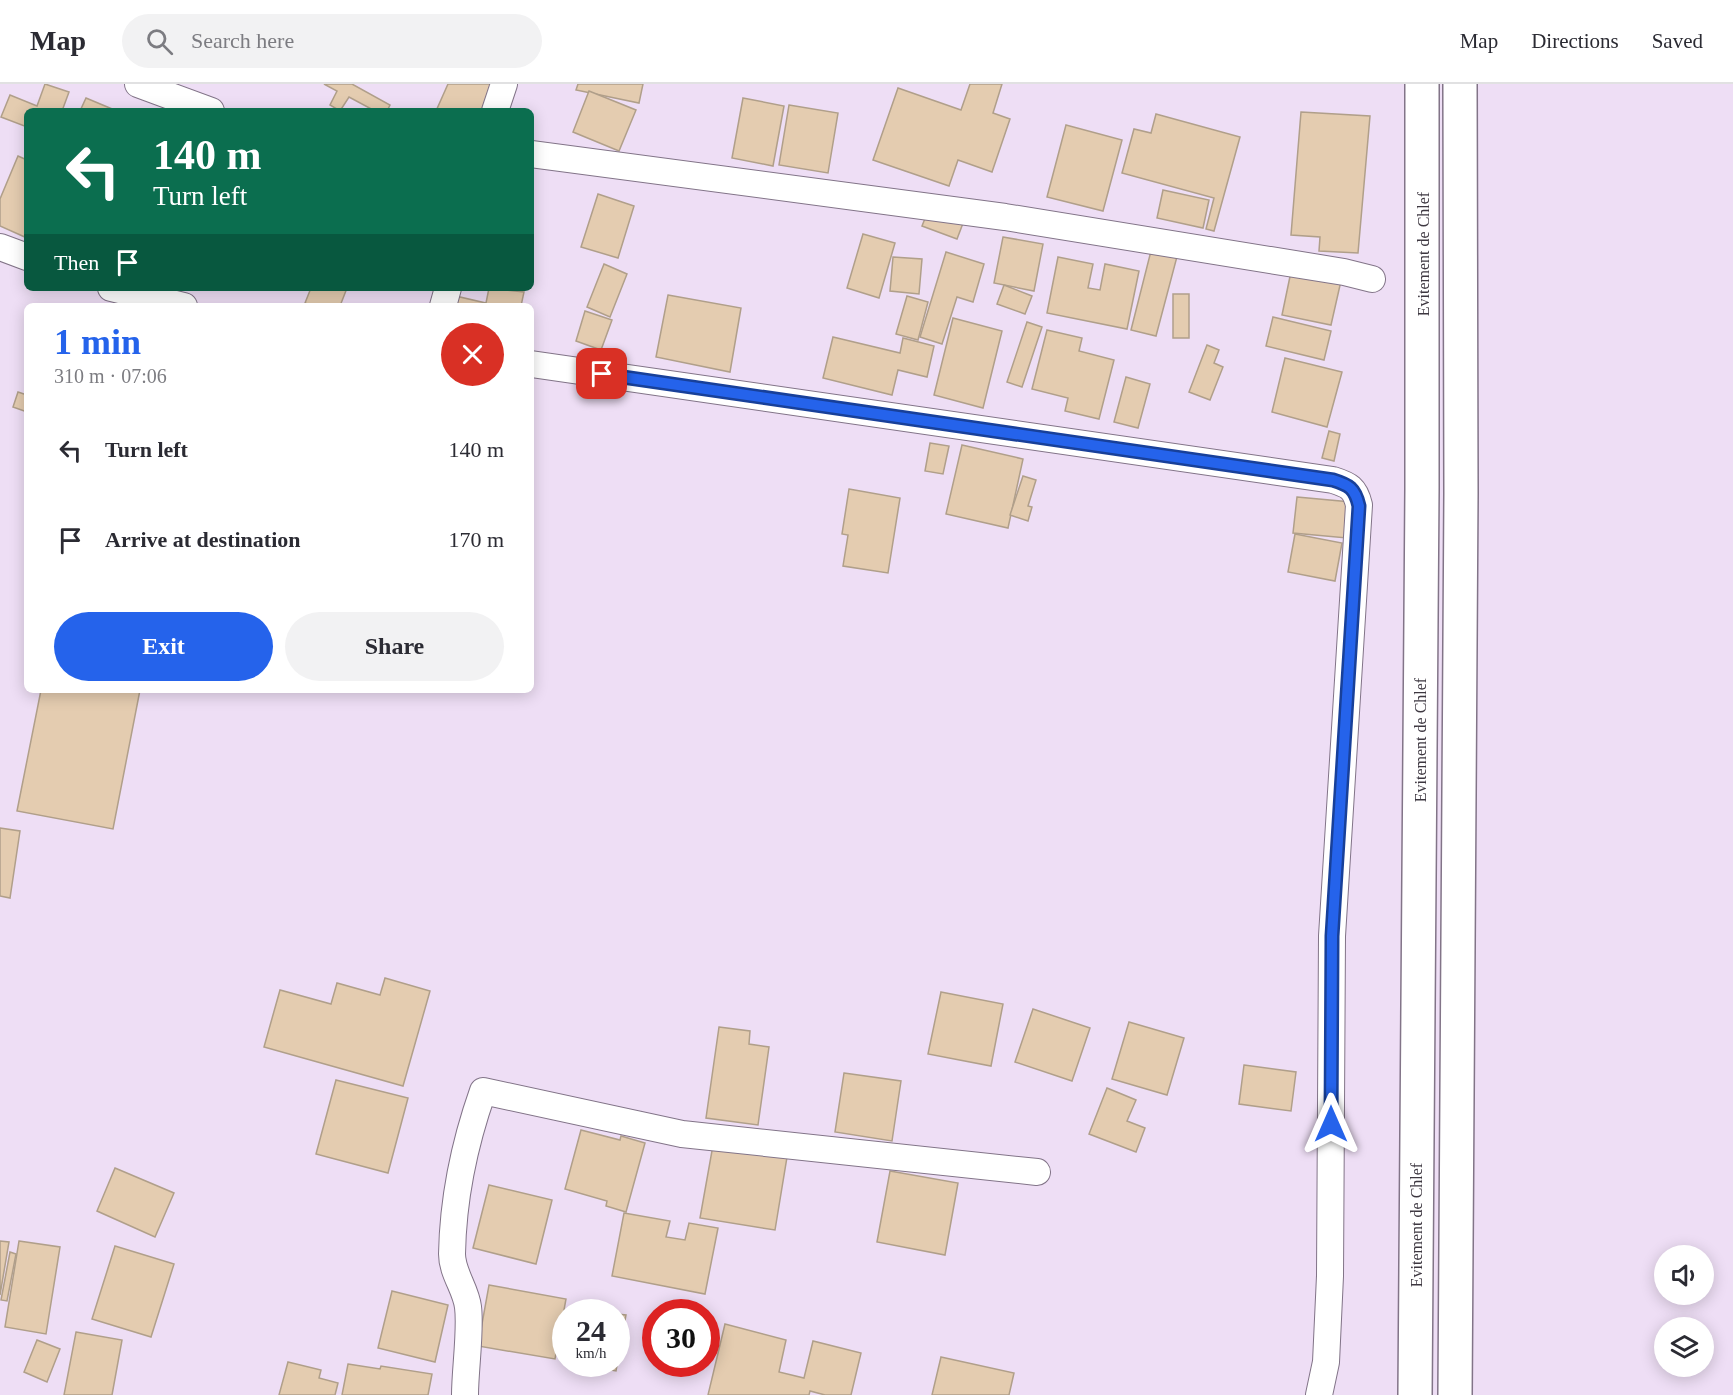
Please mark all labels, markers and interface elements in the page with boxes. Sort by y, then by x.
search box [122,14,542,68]
text: Map [30,25,86,56]
icon: search [143,25,176,58]
text: Search here [191,28,294,53]
text: Map [1460,29,1498,53]
text: Directions [1531,29,1619,53]
text: Saved [1652,29,1703,53]
icon: left [54,132,132,210]
text: 140 m [153,132,262,178]
text: Turn left [153,181,247,211]
street label: Evitement de Chlef [1415,191,1432,316]
icon: arrive [111,246,144,279]
text: Then [54,250,99,275]
text: 1 min [54,322,141,362]
button: close [441,323,504,386]
pin [576,348,627,399]
icon: arrive [585,357,618,390]
text: 310 m · 07:06 [54,365,167,387]
icon: left [54,434,87,467]
text: Turn left [105,437,188,462]
text: 140 m [448,437,504,462]
icon: arrive [54,524,87,557]
text: Arrive at destination [105,527,301,552]
text: 170 m [448,527,504,552]
button: Exit [54,612,273,681]
button: Share [285,612,504,681]
street label: Evitement de Chlef [1412,677,1429,802]
position arrow [1299,1092,1363,1156]
street label: Evitement de Chlef [1408,1162,1425,1287]
map controls [1654,1245,1714,1377]
button: sound [1654,1245,1714,1305]
speed limit sign: 30 [642,1299,720,1377]
text: 24 [576,1314,606,1347]
button: layers [1654,1317,1714,1377]
text: km/h [576,1345,606,1361]

